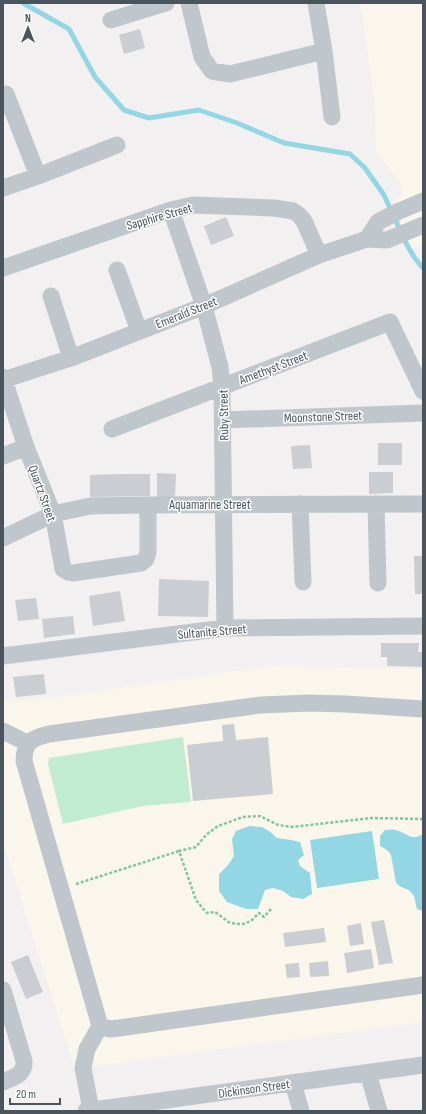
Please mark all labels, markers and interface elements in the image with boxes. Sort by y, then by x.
north arrow [8,8,48,48]
text: N [25,12,31,25]
street label: Sapphire Street [125,200,194,234]
street label: Emerald Street [153,293,219,332]
street label: Amethyst Street [236,348,310,389]
street label: Ruby Street [216,389,232,441]
street label: Moonstone Street [284,408,362,426]
street label: Quartz Street [24,463,60,524]
street label: Aquamarine Street [168,497,251,513]
street label: Sultanite Street [177,621,247,643]
street label: Dickinson Street [217,1076,291,1102]
scale bar [10,1080,60,1106]
text: 20 m [16,1087,36,1102]

